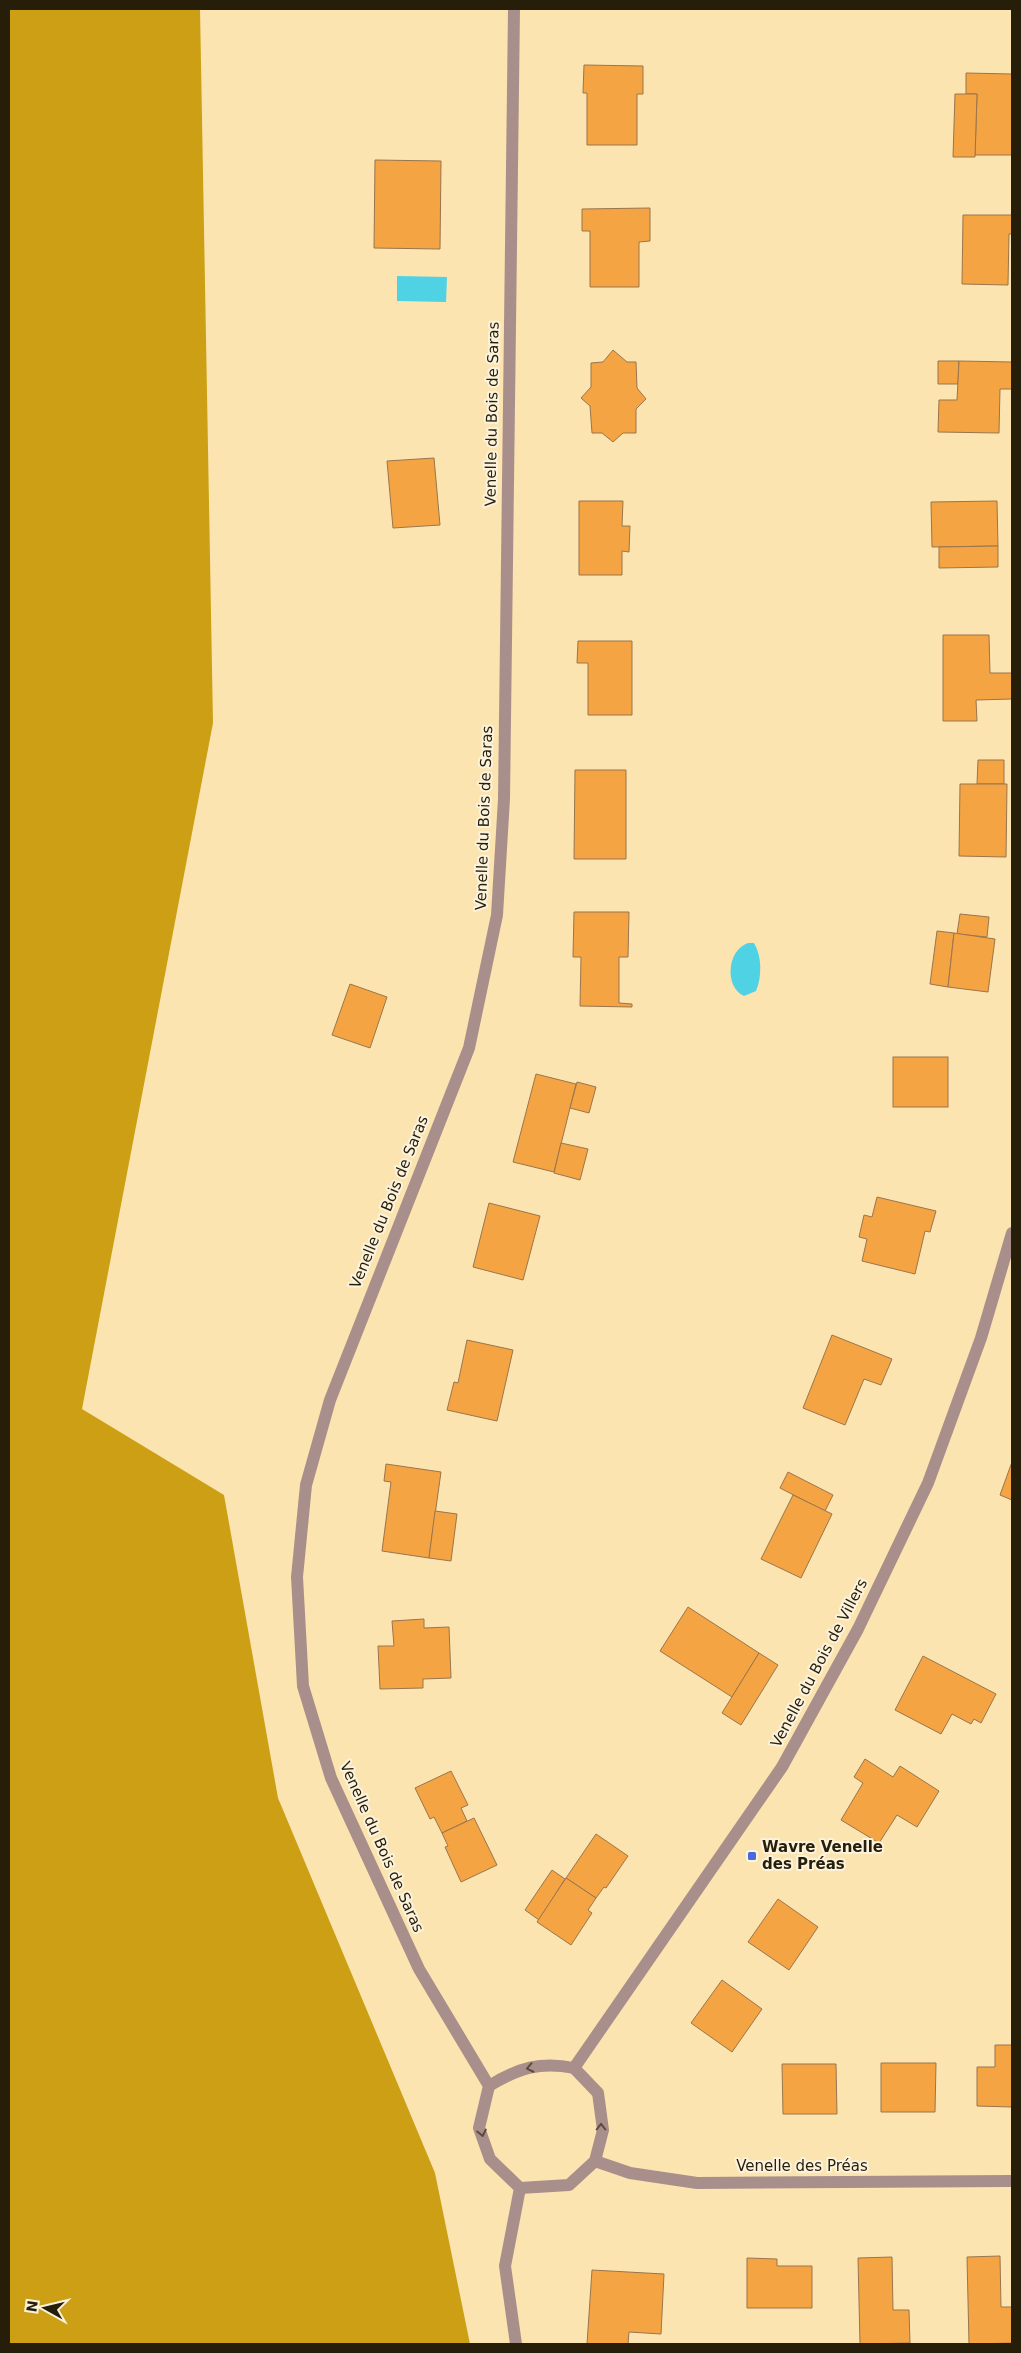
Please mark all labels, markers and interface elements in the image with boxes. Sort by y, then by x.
street label: Venelle du Bois de Saras [481,321,503,507]
street label: Venelle du Bois de Saras [472,725,496,911]
street label: Venelle du Bois de Saras [346,1113,432,1291]
street label: Venelle du Bois de Villers [767,1575,871,1750]
street label: Venelle du Bois de Saras [336,1759,428,1935]
place label: Wavre Venelle des Préas [762,1838,883,1873]
marker: Wavre Venelle des Préas [746,1850,758,1862]
one-way arrow [525,2062,534,2073]
one-way arrow [596,2123,606,2131]
one-way arrow [476,2129,486,2137]
street label: Venelle des Préas [736,2157,868,2175]
north arrow [20,2283,70,2333]
text: N [23,2299,41,2313]

